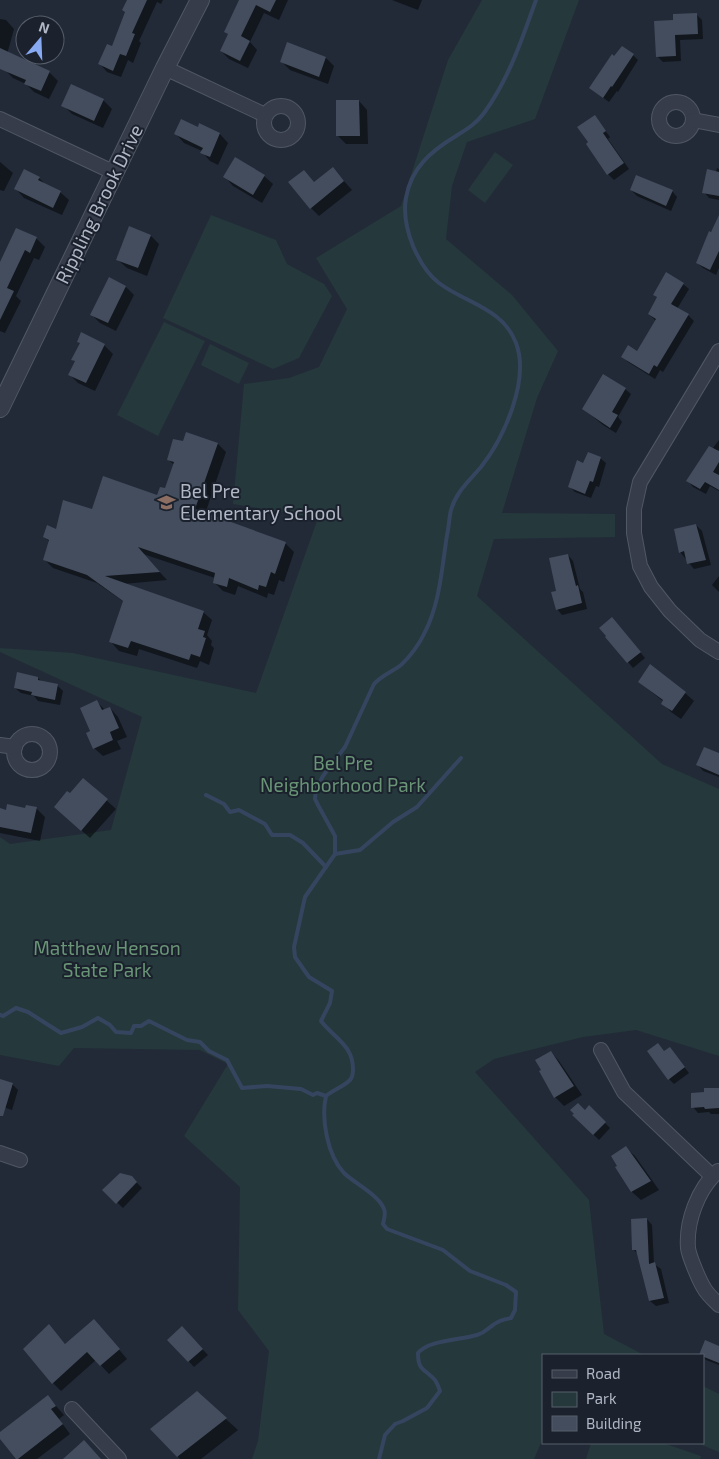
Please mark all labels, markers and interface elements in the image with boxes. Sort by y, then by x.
north arrow [15,15,65,65]
text: N [37,18,52,37]
street label: Rippling Brook Drive [50,120,147,287]
place label: Bel Pre Elementary School [180,479,342,524]
school or university icon: Bel Pre Elementary School [156,492,176,512]
park label: Bel Pre Neighborhood Park [260,751,426,796]
park label: Matthew Henson State Park [33,936,181,981]
legend [542,1354,704,1444]
text: Road [586,1364,621,1382]
text: Park [586,1389,617,1407]
text: Building [586,1414,642,1432]

